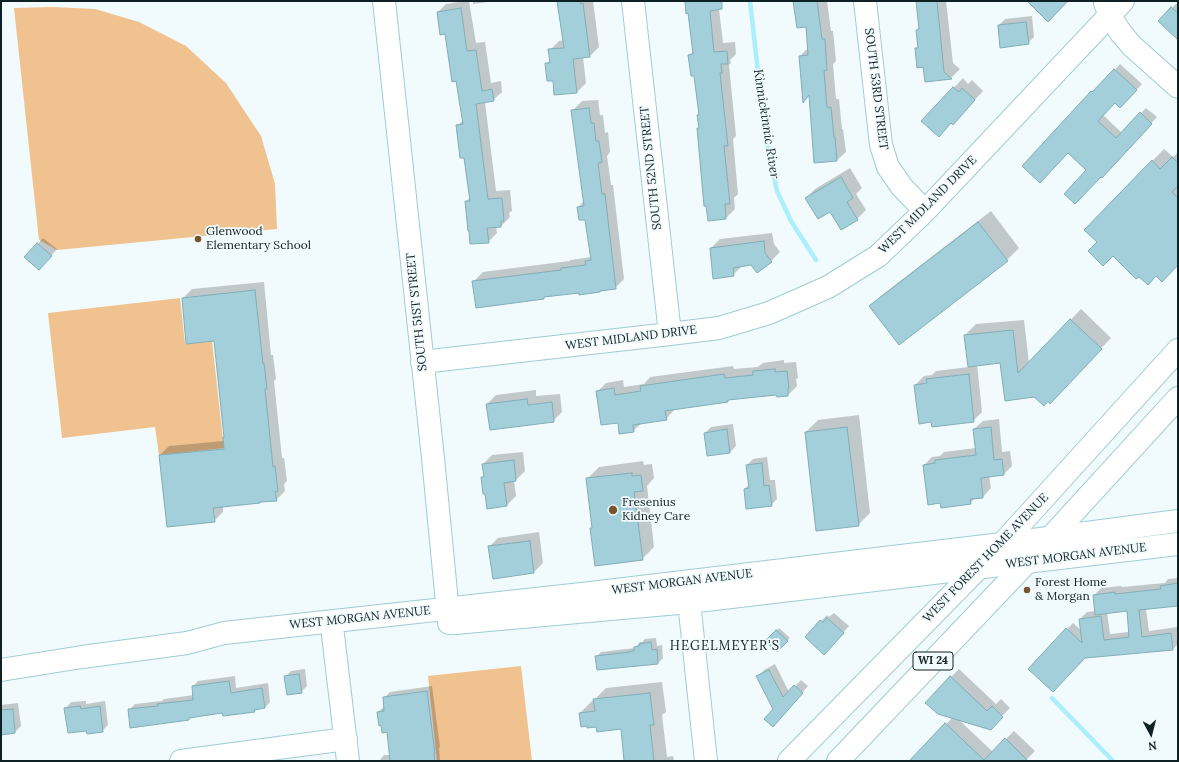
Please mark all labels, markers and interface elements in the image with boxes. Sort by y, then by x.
street label: SOUTH 53RD STREET [861,27,891,151]
water label: Kinnickinnic River [750,68,782,180]
street label: SOUTH 52ND STREET [637,105,665,231]
street label: WEST MIDLAND DRIVE [876,153,980,257]
place label: Glenwood Elementary School [206,225,311,253]
marker: Glenwood Elementary School [193,234,203,244]
street label: SOUTH 51ST STREET [404,252,430,372]
street label: WEST MIDLAND DRIVE [564,323,698,353]
street label: WEST FOREST HOME AVENUE [920,490,1052,626]
place label: Fresenius Kidney Care [622,496,690,524]
marker: Fresenius Kidney Care [607,504,619,516]
street label: WEST MORGAN AVENUE [1005,540,1147,572]
street label: WEST MORGAN AVENUE [611,566,753,598]
place label: Forest Home & Morgan [1035,576,1107,604]
marker: Forest Home & Morgan [1022,585,1032,595]
street label: WEST MORGAN AVENUE [289,603,431,633]
district label: HEGELMEYER'S [670,638,780,654]
road number: WI 24 [913,652,953,670]
north arrow [1131,714,1171,754]
text: N [1147,738,1158,753]

